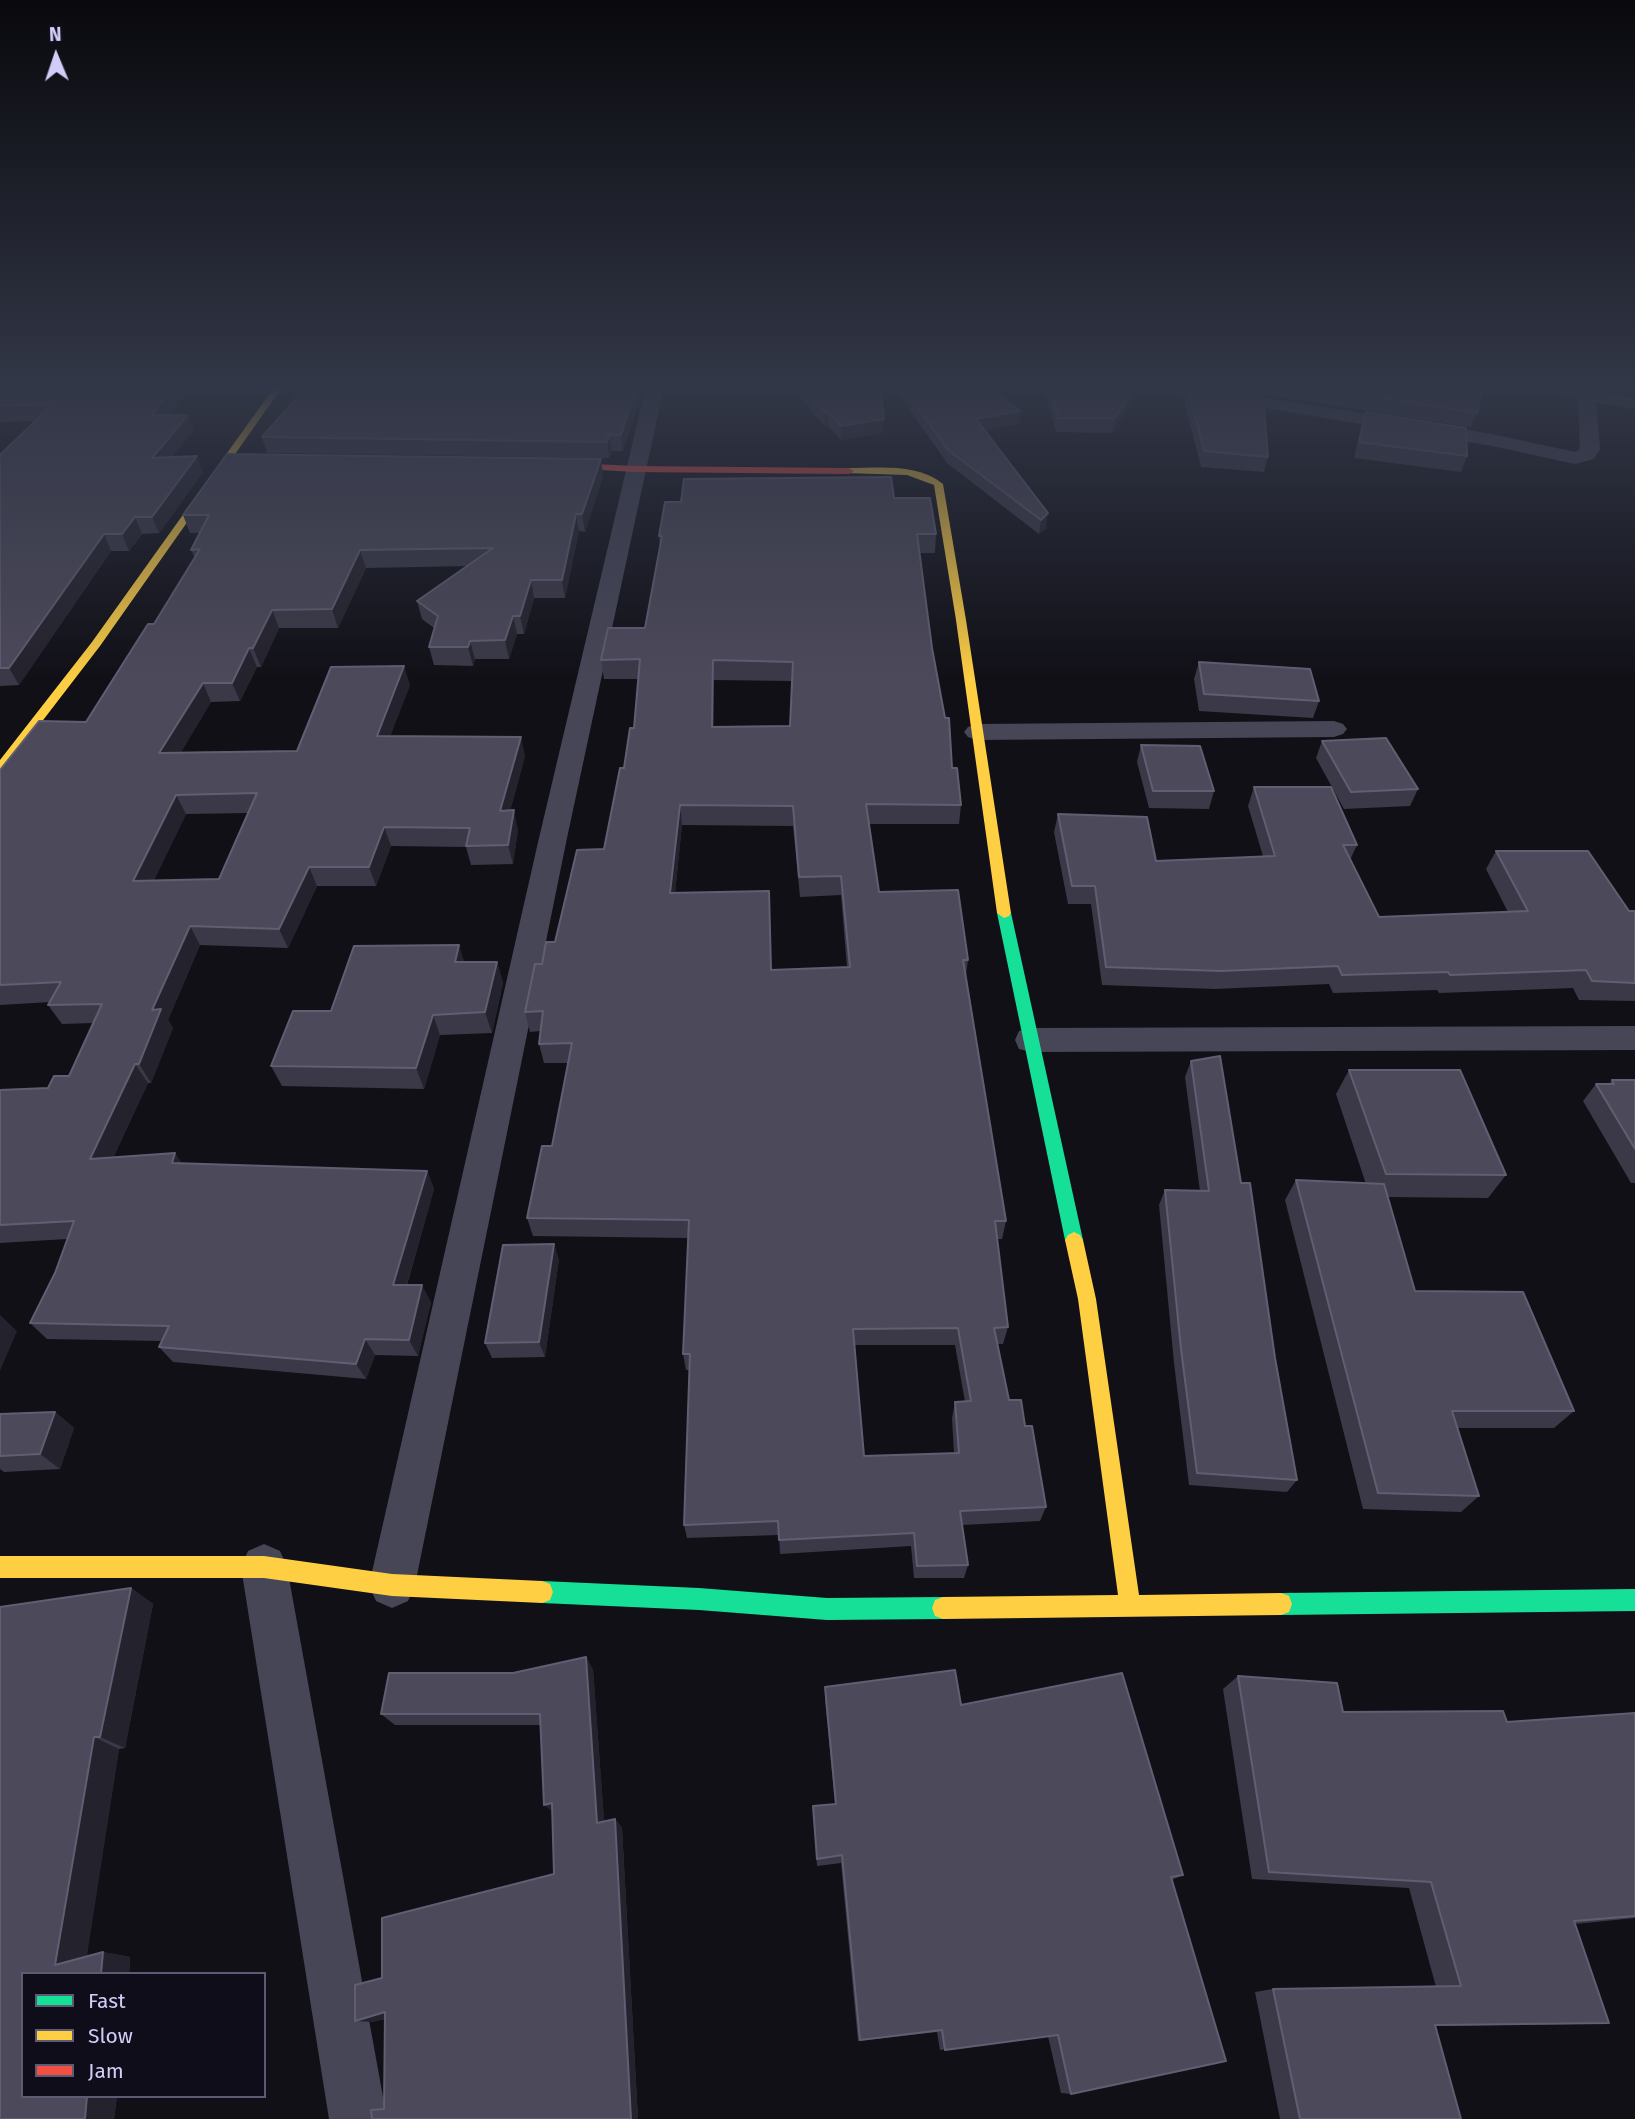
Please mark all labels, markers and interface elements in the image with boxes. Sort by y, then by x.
north arrow [21,21,91,91]
text: N [49,23,62,46]
legend [21,1972,266,2098]
text: Fast [88,1988,126,2014]
text: Slow [88,2023,133,2049]
text: Jam [88,2058,124,2084]

